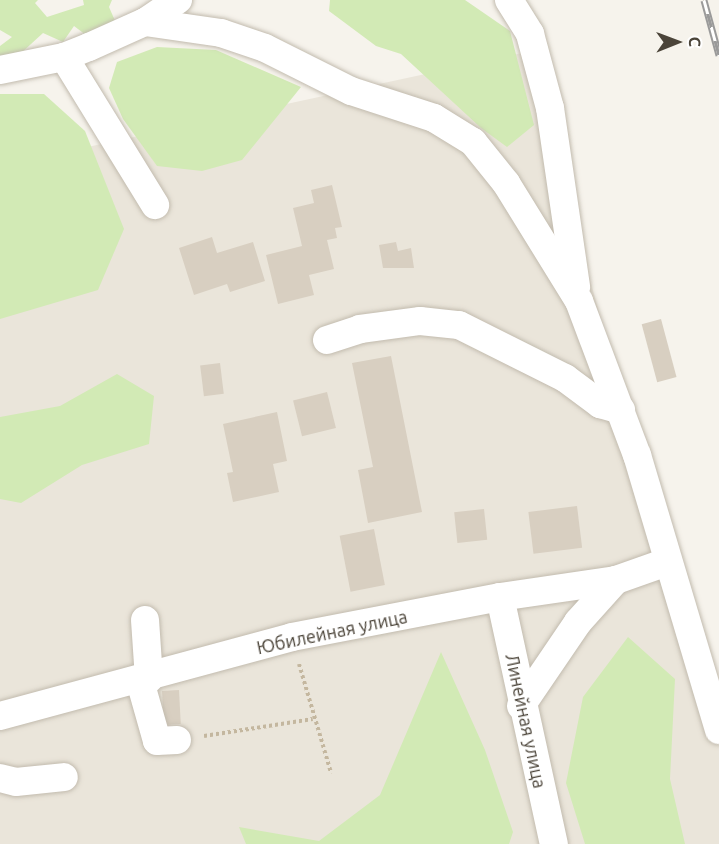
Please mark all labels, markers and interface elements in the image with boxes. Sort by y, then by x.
north arrow [647,12,707,72]
text: С [686,36,704,47]
street label: Юбилейная улица [255,605,409,659]
street label: Линейная улица [501,652,551,790]

